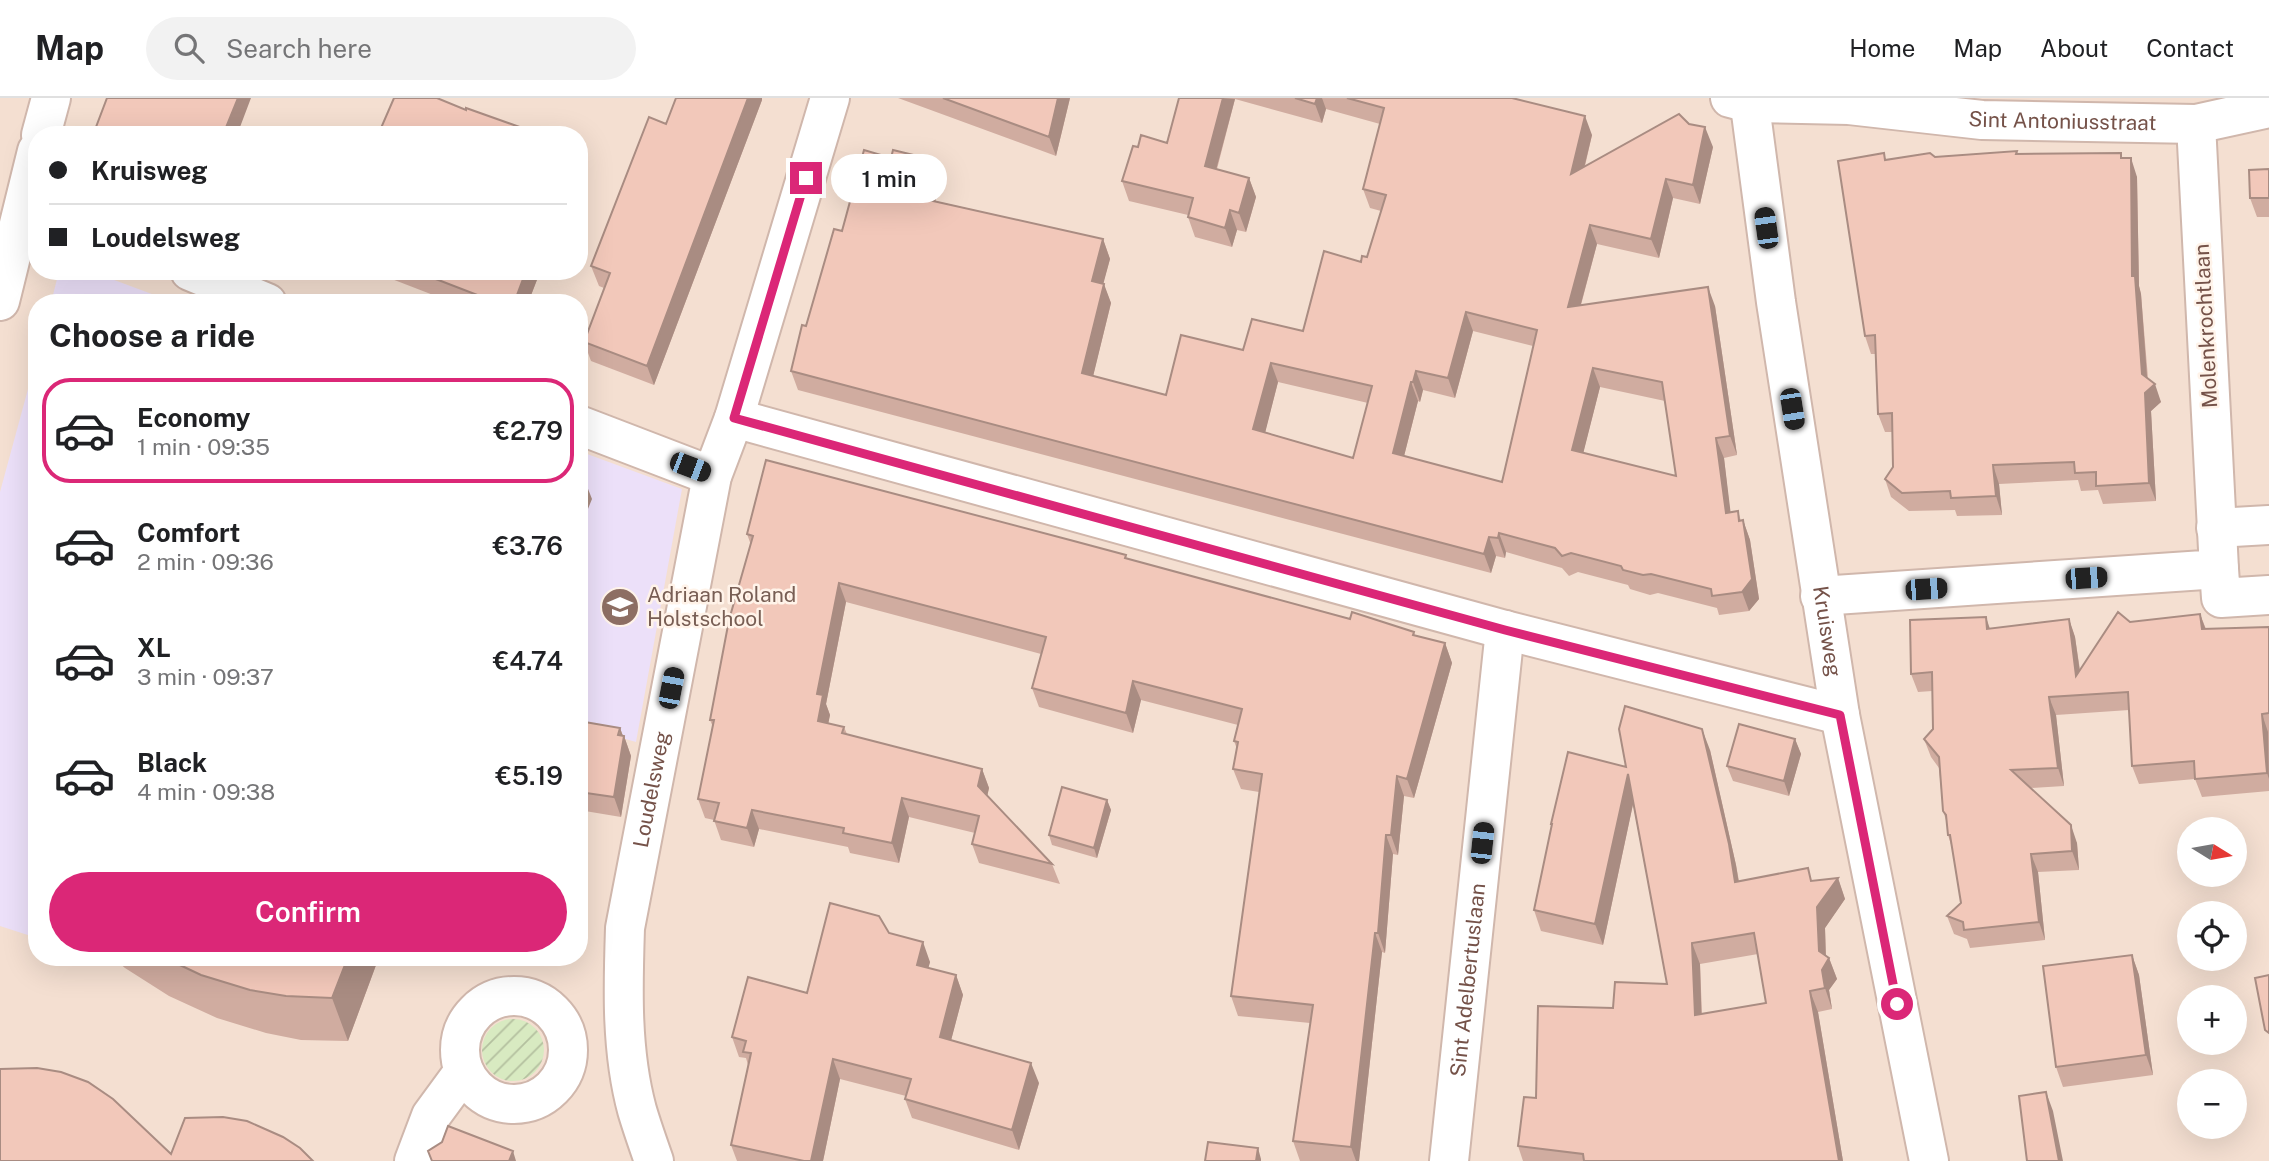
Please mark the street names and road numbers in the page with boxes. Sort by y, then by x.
street label: Sint Antoniusstraat [1967,106,2157,135]
street label: Molenkrochtlaan [2189,243,2222,409]
street label: Kruisweg [1808,584,1847,678]
street label: Loudelsweg [628,729,675,850]
street label: Sint Adelbertuslaan [1445,882,1490,1078]

